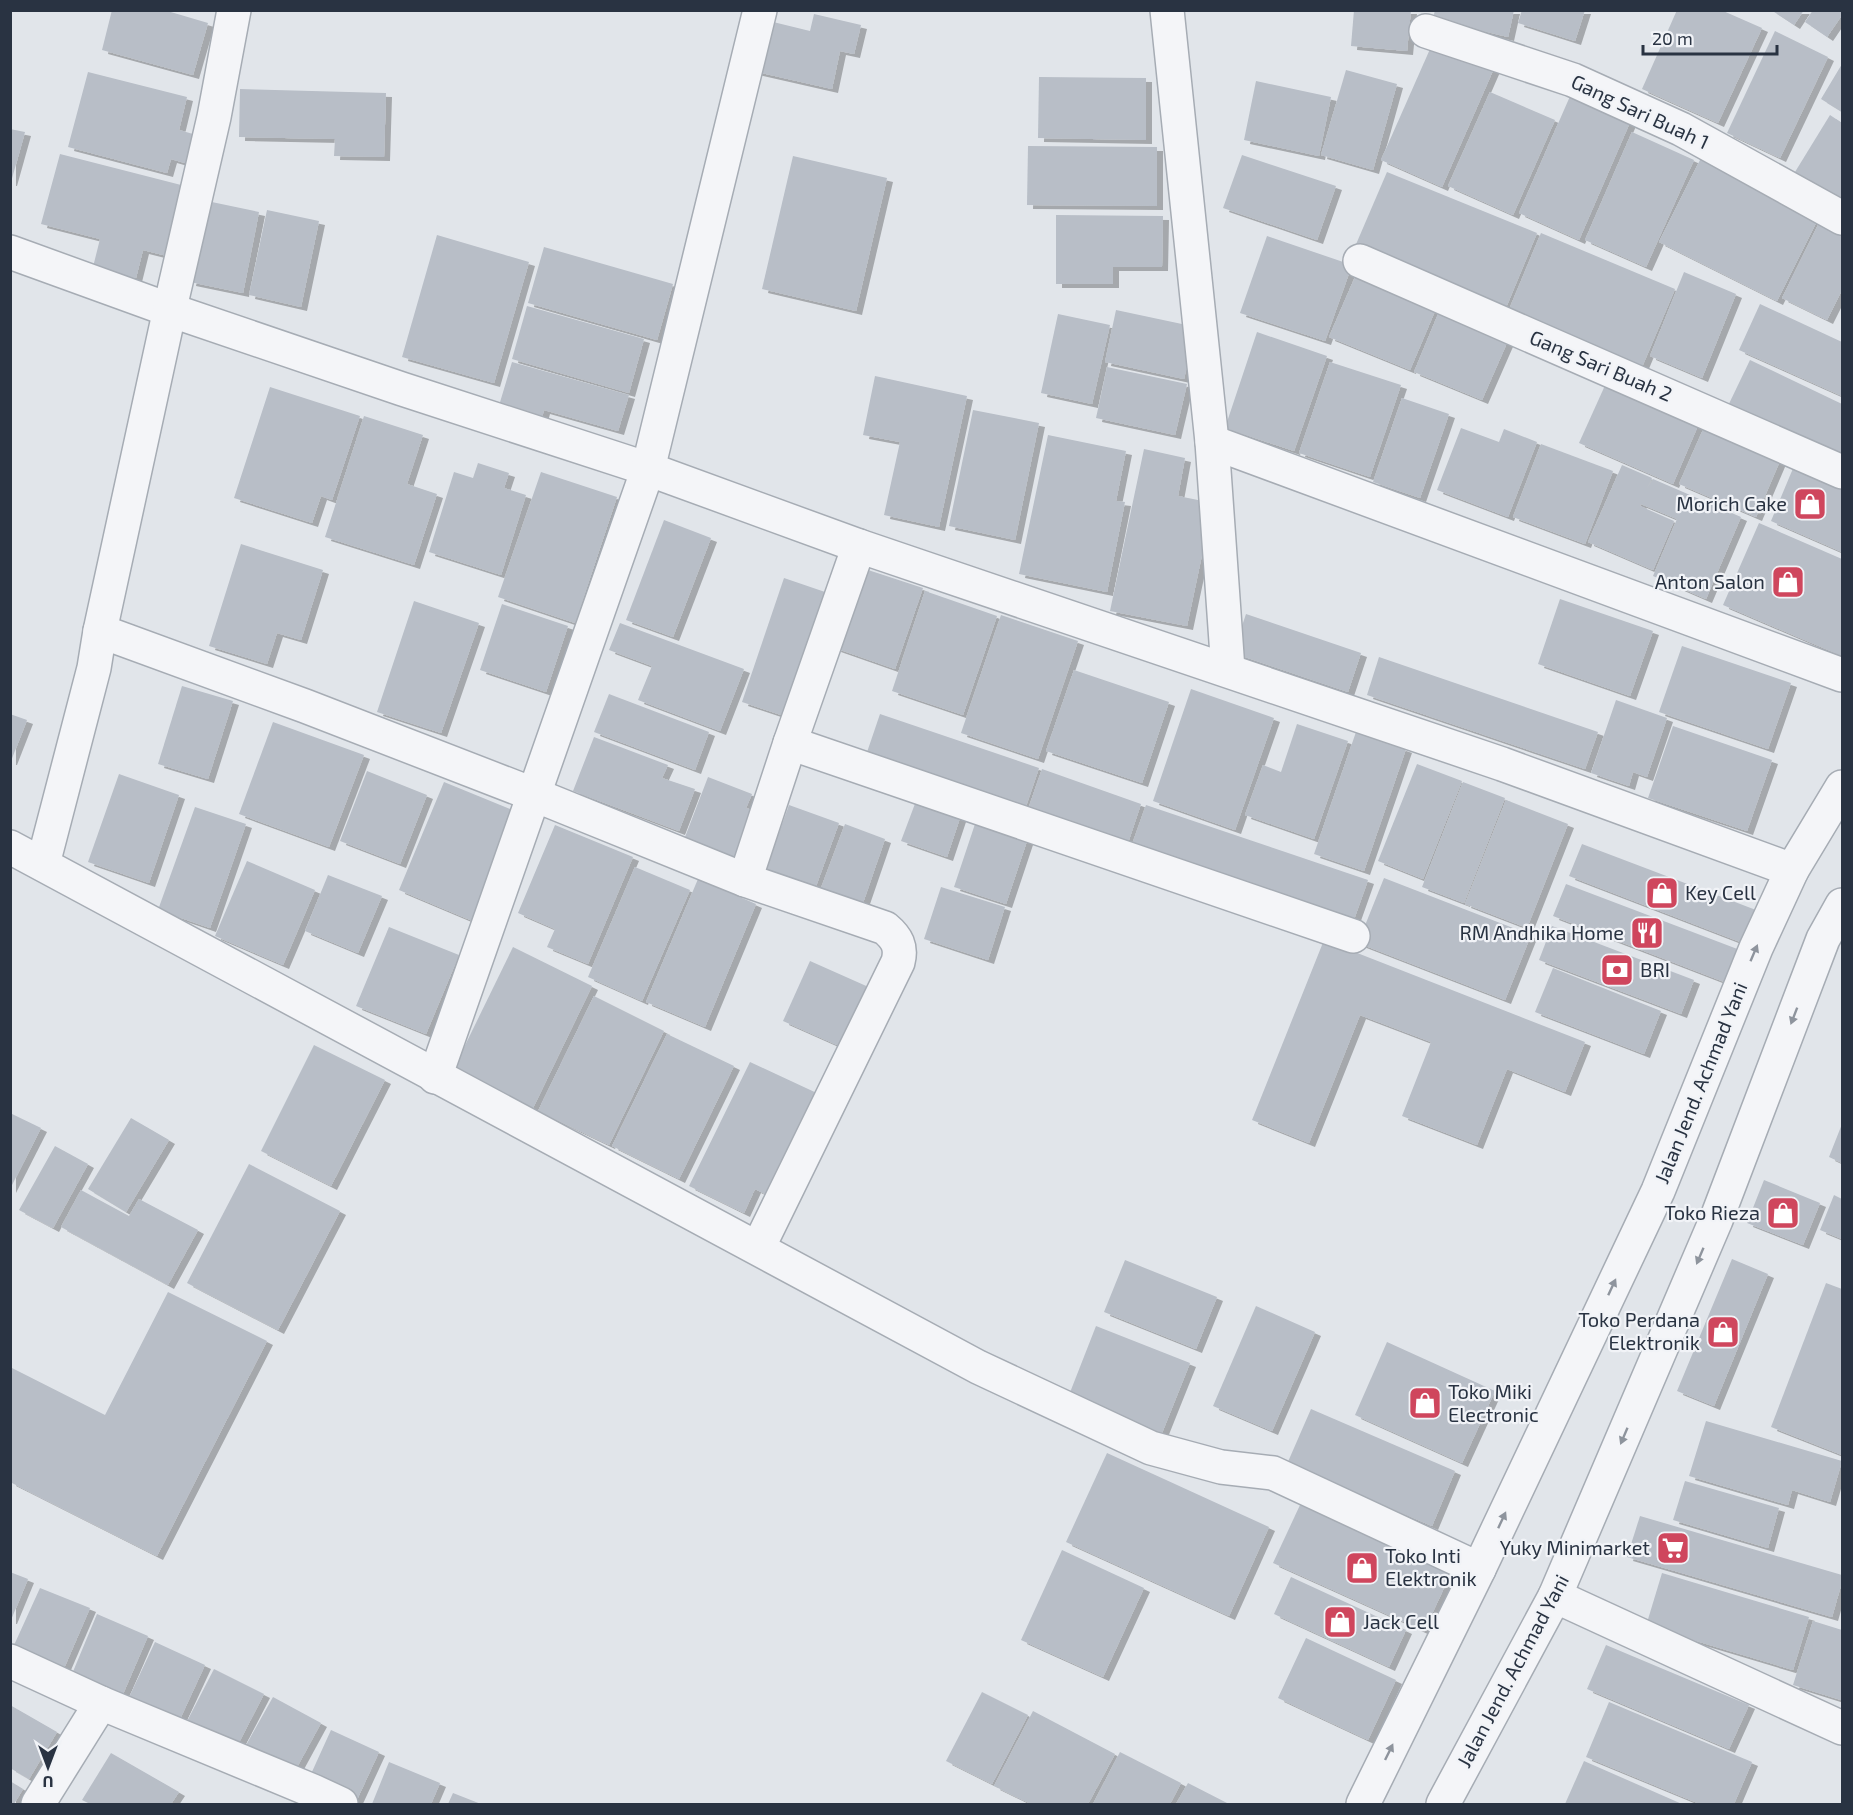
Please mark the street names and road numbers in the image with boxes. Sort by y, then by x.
street label: Gang Sari Buah 1 [1568,69,1713,154]
street label: Gang Sari Buah 2 [1526,324,1676,406]
street label: Jalan Jend. Achmad Yani [1649,978,1751,1187]
street label: Jalan Jend. Achmad Yani [1451,1570,1573,1771]

